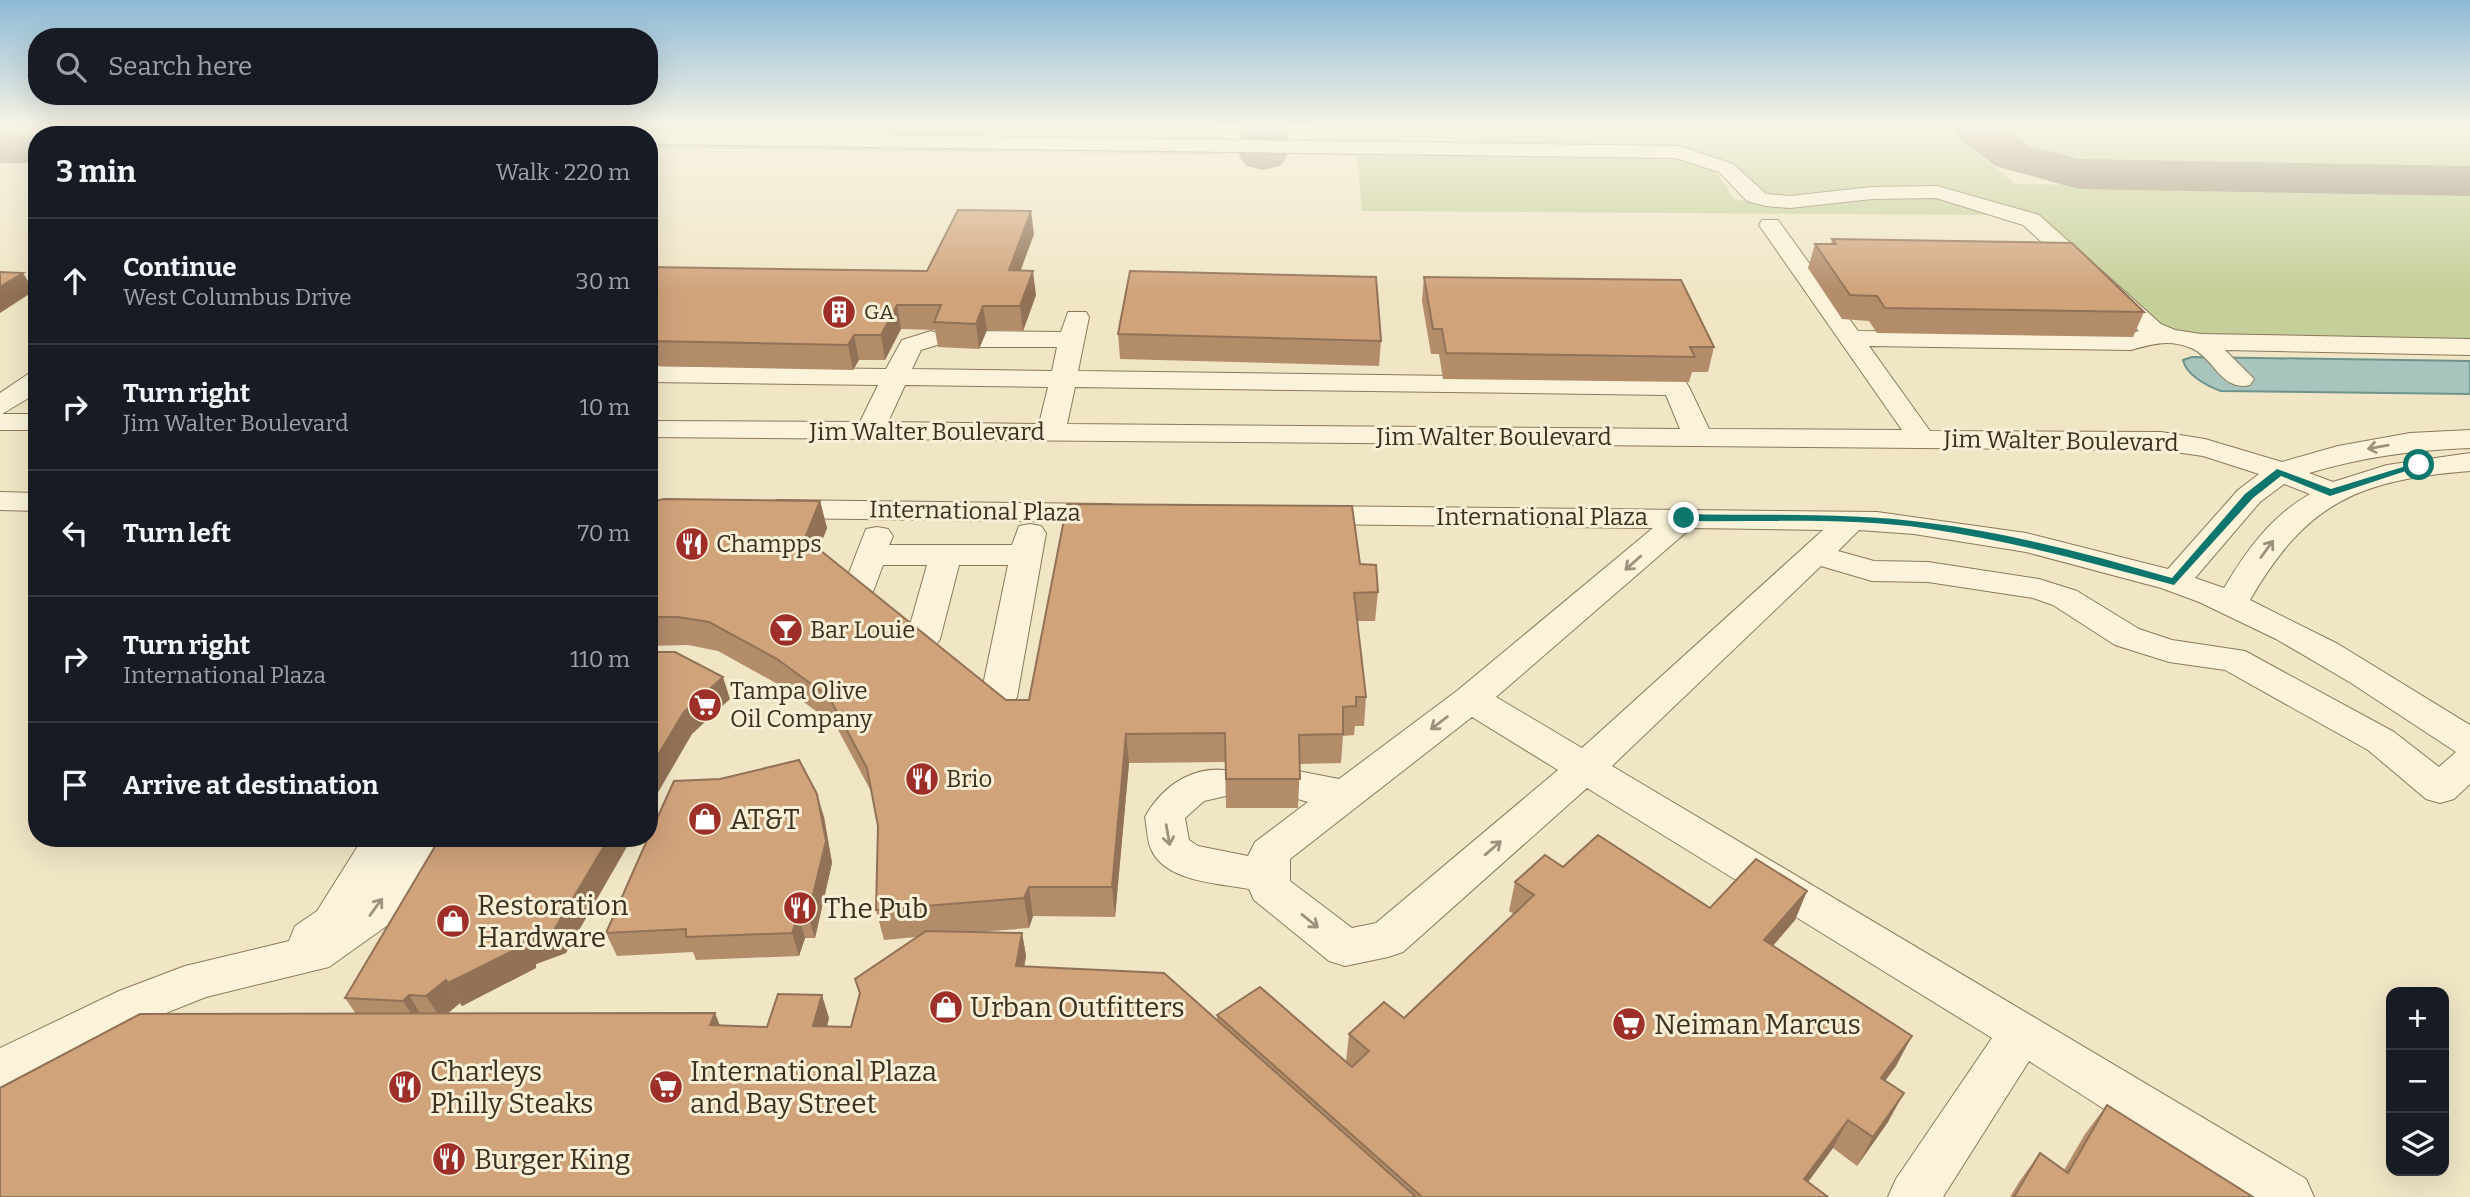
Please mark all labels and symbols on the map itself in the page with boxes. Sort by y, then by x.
building icon: GA [820,293,858,331]
place label: GA [864,299,894,325]
street label: Jim Walter Boulevard [808,418,1045,446]
street label: Jim Walter Boulevard [1375,423,1612,451]
street label: Jim Walter Boulevard [1942,425,2179,457]
one-way arrow [2367,441,2390,455]
route start [2403,449,2434,480]
street label: International Plaza [869,495,1081,527]
route end [1668,502,1699,533]
street label: International Plaza [1436,503,1648,531]
restaurant icon: Champps [673,525,711,563]
place label: Champps [716,530,822,558]
one-way arrow [2260,540,2275,558]
one-way arrow [1624,555,1642,571]
bar icon: Bar Louie [767,611,805,649]
place label: Bar Louie [810,616,915,644]
place label: Tampa Olive Oil Company [730,677,873,733]
supermarket icon: Tampa Olive Oil Company [686,686,724,724]
one-way arrow [1429,715,1448,730]
restaurant icon: Brio [903,760,941,798]
place label: Brio [946,765,992,793]
shop icon: AT&T [686,800,724,838]
place label: AT&T [730,803,800,836]
one-way arrow [1162,823,1176,846]
one-way arrow [1483,840,1501,856]
place label: Restoration Hardware [477,889,629,954]
restaurant icon: The Pub [781,889,819,927]
place label: The Pub [824,892,928,925]
one-way arrow [368,897,383,916]
shop icon: Restoration Hardware [434,902,472,940]
one-way arrow [1300,913,1318,928]
shop icon: Urban Outfitters [927,988,965,1026]
place label: Urban Outfitters [970,991,1185,1024]
supermarket icon: Neiman Marcus [1610,1005,1648,1043]
place label: Neiman Marcus [1654,1008,1861,1041]
place label: Charleys Philly Steaks [430,1055,593,1120]
place label: International Plaza and Bay Street [690,1055,937,1120]
restaurant icon: Charleys Philly Steaks [386,1068,424,1106]
supermarket icon: International Plaza and Bay Street [647,1068,685,1106]
restaurant icon: Burger King [430,1140,468,1178]
place label: Burger King [474,1143,630,1176]

